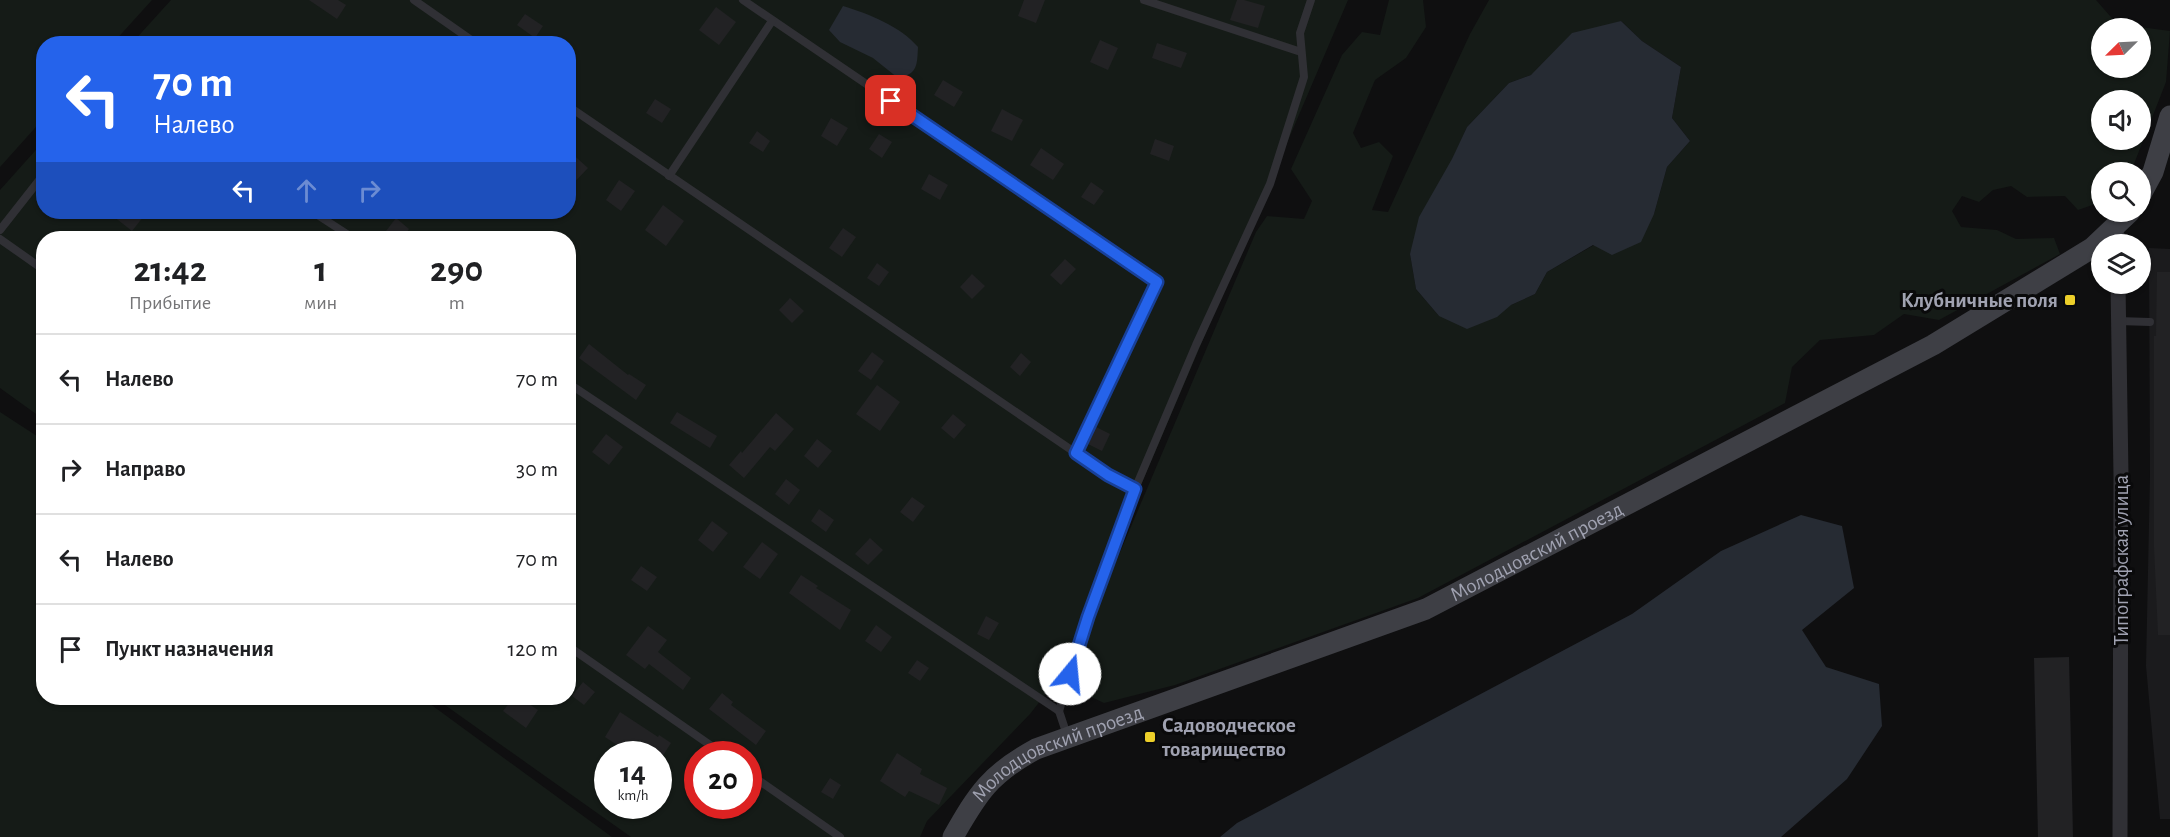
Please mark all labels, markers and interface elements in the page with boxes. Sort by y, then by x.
north arrow [2091,18,2151,78]
map controls [2091,18,2151,294]
icon: left [54,60,132,138]
text: 70 m [153,62,233,104]
pin [865,75,916,126]
icon: arrive [874,84,907,117]
button: sound [2091,90,2151,150]
text: Налево [153,111,235,138]
button: search [2091,162,2151,222]
icon: left [227,174,260,207]
icon: ahead [290,174,323,207]
icon: right [353,174,386,207]
button: layers [2091,234,2151,294]
text: 21:42 [133,252,207,288]
text: 1 [314,252,327,288]
text: 290 [430,252,483,288]
place label: Клубничные поля [1901,290,2058,311]
text: Прибытие [129,293,211,313]
text: мин [304,293,337,313]
text: m [449,293,465,313]
marker: Клубничные поля [2063,293,2077,307]
icon: left [54,363,87,396]
text: Налево [105,368,174,390]
text: 70 m [516,368,558,390]
icon: right [54,453,87,486]
text: Направо [105,458,186,480]
text: 30 m [516,458,558,480]
street label: Типографская улица [2111,474,2132,645]
street label: Молодцовский проезд [1446,498,1626,605]
icon: left [54,543,87,576]
text: Налево [105,548,174,570]
text: 70 m [516,548,558,570]
icon: arrive [54,633,87,666]
text: Пункт назначения [105,638,274,660]
text: 120 m [508,638,558,660]
position arrow [1038,642,1102,706]
street label: Молодцовский проезд [968,701,1146,806]
place label: Садоводческое товарищество [1161,715,1296,760]
marker: Садоводческое товарищество [1143,730,1157,744]
speed limit sign: 20 [684,741,762,819]
text: 14 [620,758,646,788]
text: km/h [618,788,648,803]

